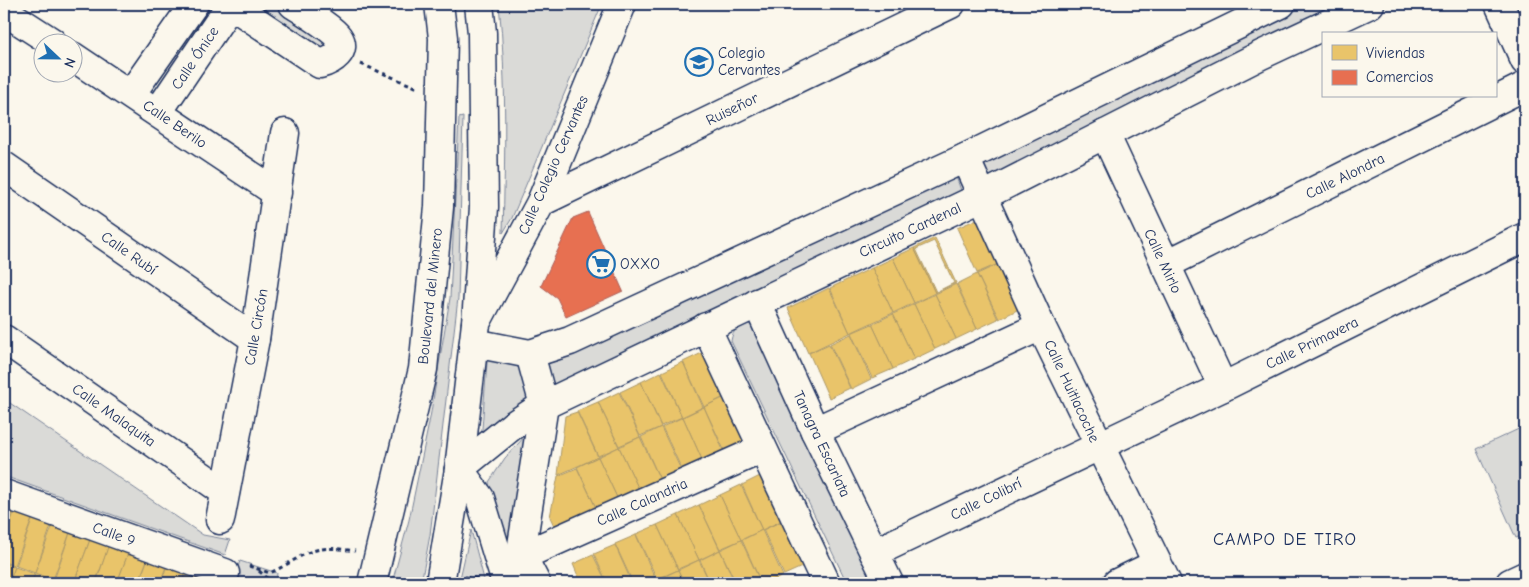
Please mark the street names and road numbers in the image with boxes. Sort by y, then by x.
street label: Calle Ónice [167,22,223,93]
street label: Ruiseñor [703,89,761,129]
street label: Calle Colegio Cervantes [514,93,592,237]
street label: Calle Berilo [140,96,211,152]
street label: Calle Alondra [1303,149,1387,203]
street label: Circuito Cardenal [856,199,964,261]
street label: Calle Mirlo [1140,226,1186,296]
street label: Calle Rubí [98,227,161,279]
street label: Boulevard del Minero [414,227,446,365]
street label: Calle Circón [240,287,272,367]
street label: Calle Primavera [1263,313,1361,373]
street label: Calle Huitlacoche [1040,337,1104,446]
street label: Calle Malaquita [69,380,159,450]
street label: Tanagra Escarlata [789,388,855,500]
street label: Calle Calandria [594,474,690,530]
street label: Calle Colibrí [947,474,1025,524]
street label: Calle 9 [90,518,138,550]

